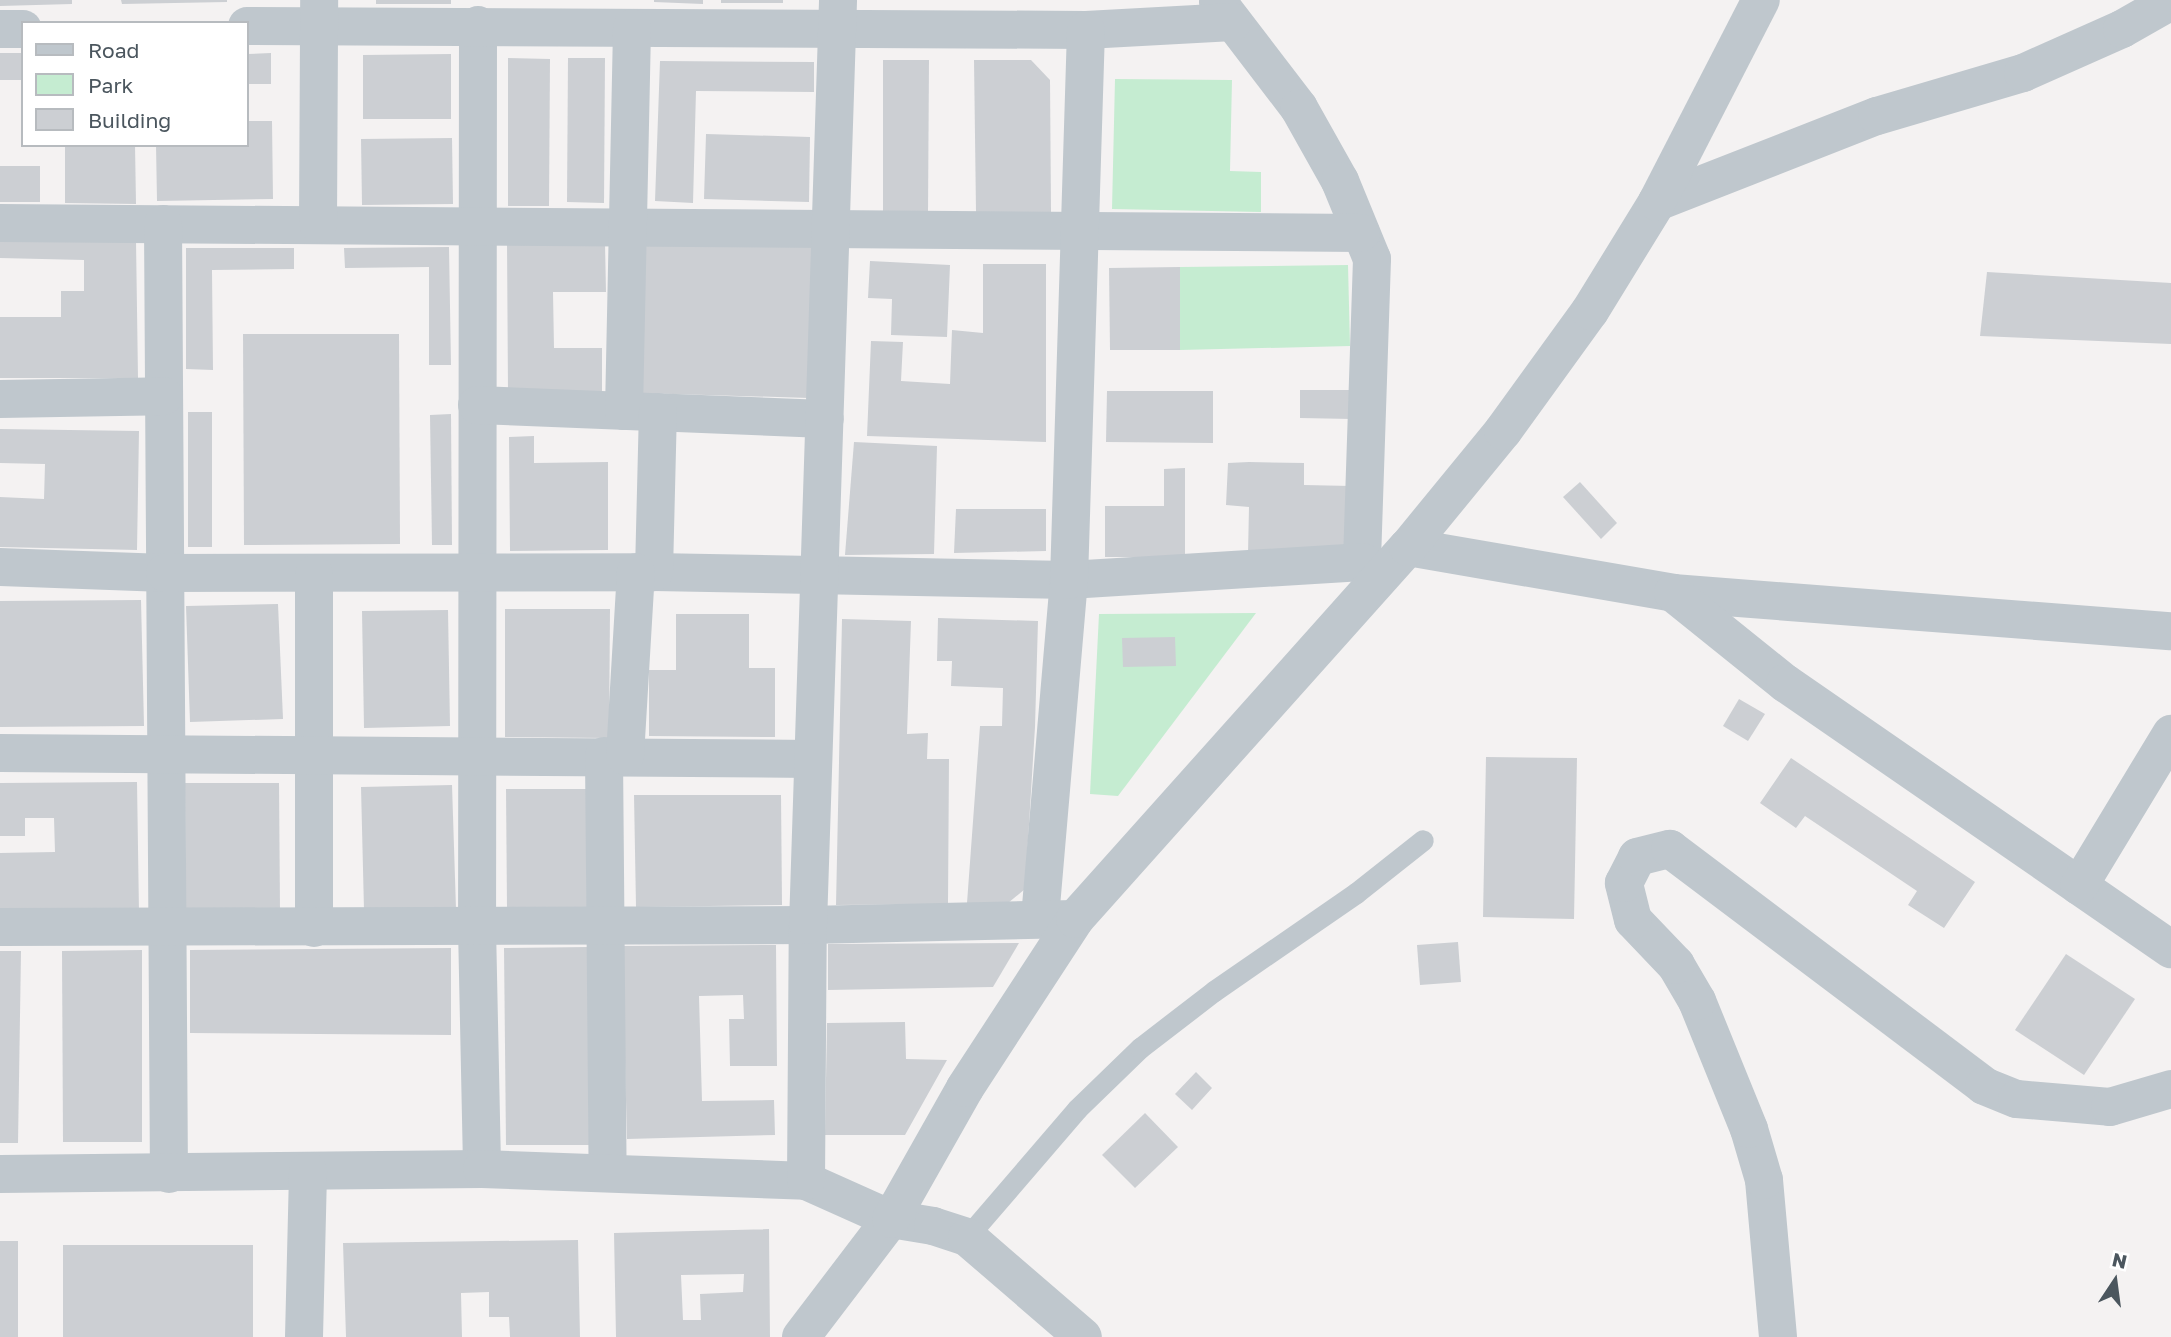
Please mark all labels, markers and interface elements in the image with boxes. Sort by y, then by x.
legend [21,21,248,147]
text: Road [88,37,139,63]
text: Park [88,72,133,98]
text: Building [88,107,171,133]
north arrow [2080,1246,2150,1316]
text: N [2110,1247,2129,1273]

